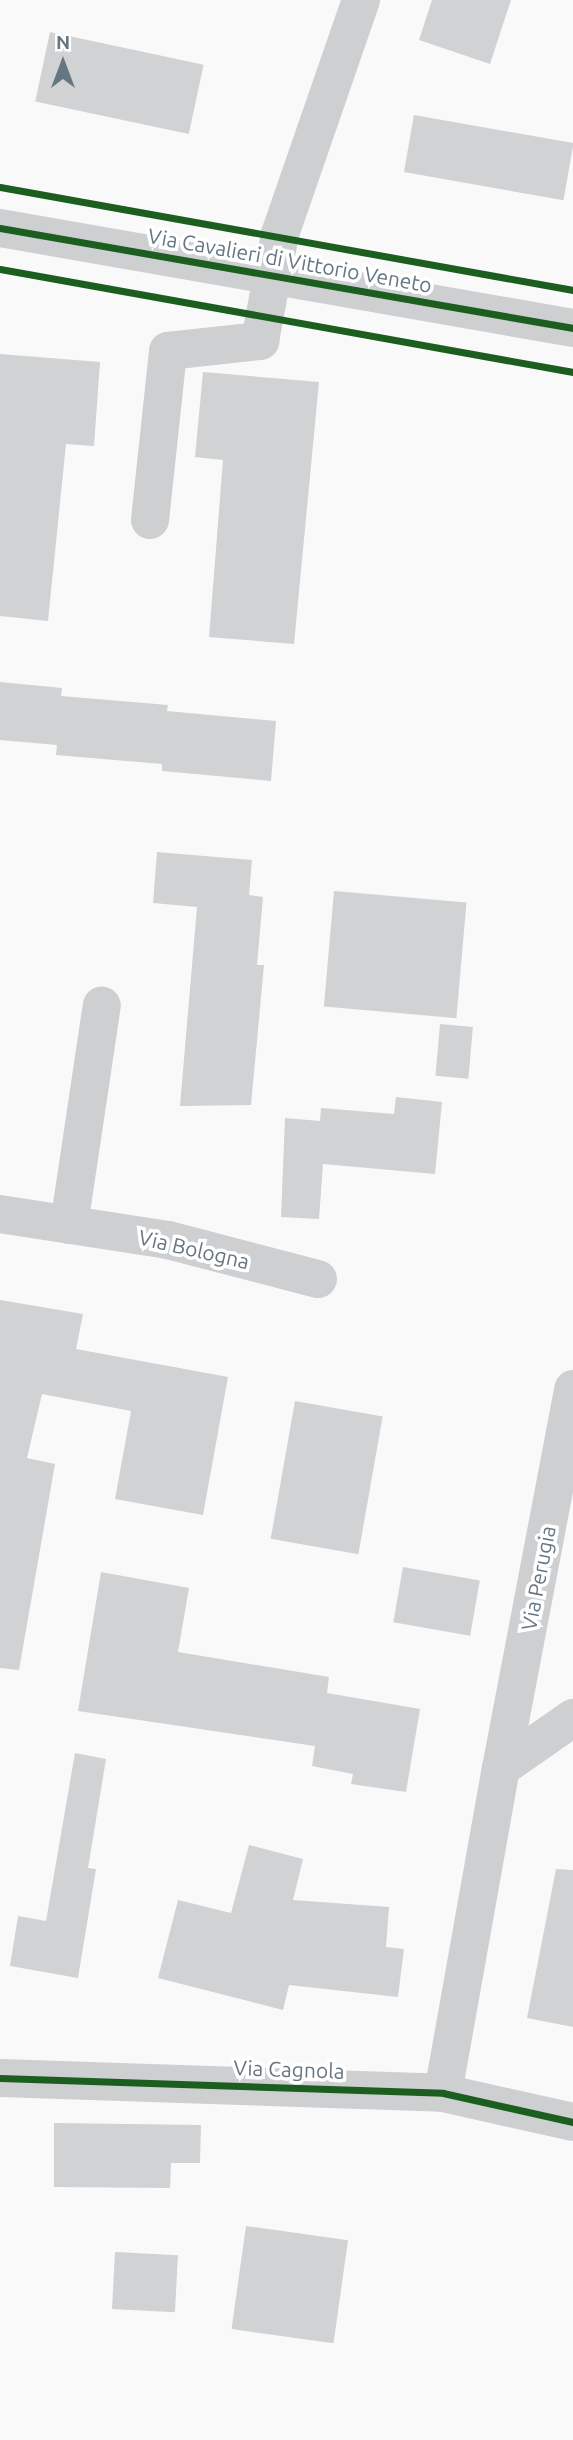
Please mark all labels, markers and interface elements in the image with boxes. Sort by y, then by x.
north arrow [28,28,98,98]
text: N [56,31,70,53]
street label: Via Cavalieri di Vittorio Veneto [146,223,434,297]
street label: Via Bologna [136,1224,252,1274]
street label: Via Perugia [515,1523,561,1633]
street label: Via Cagnola [233,2054,345,2084]

